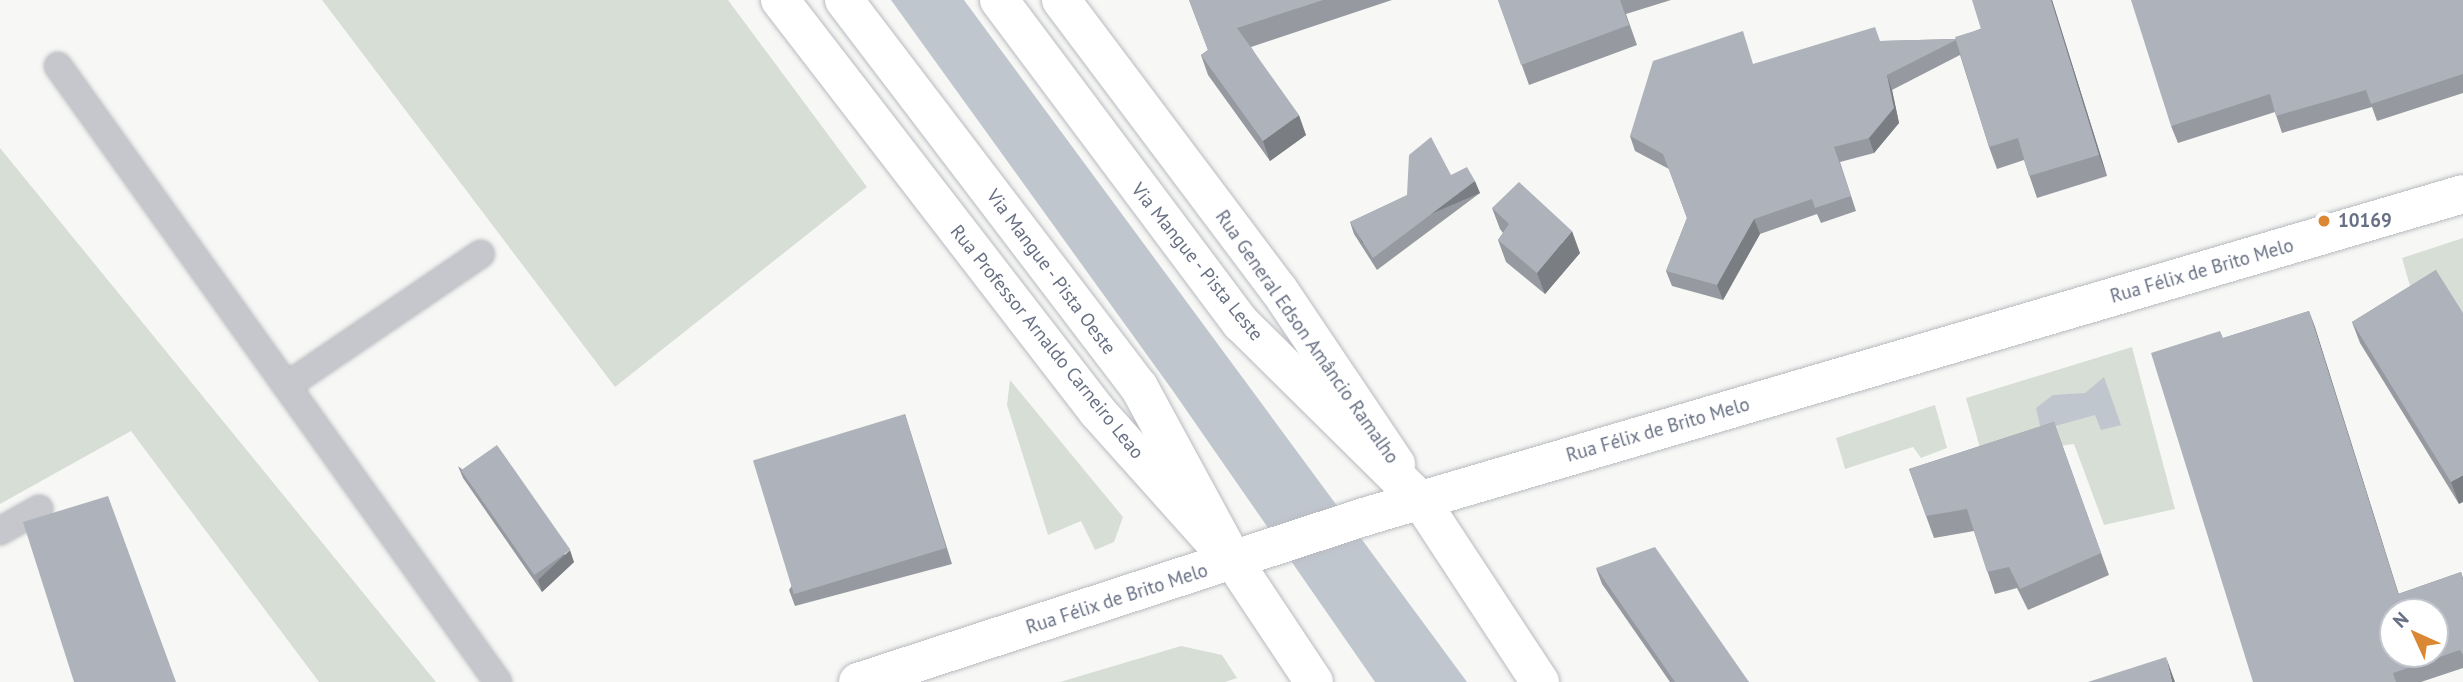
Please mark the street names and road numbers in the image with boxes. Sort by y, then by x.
street label: Via Mangue - Pista Leste [1125,177,1269,347]
street label: Via Mangue - Pista Oeste [981,184,1121,360]
street label: Rua General Edson Amâncio Ramalho [1210,206,1404,468]
street label: Rua Professor Arnaldo Carneiro Leao [945,220,1149,464]
street label: Rua Félix de Brito Melo [2107,234,2297,308]
street label: Rua Félix de Brito Melo [1563,393,1753,467]
street label: Rua Félix de Brito Melo [1023,559,1211,639]

